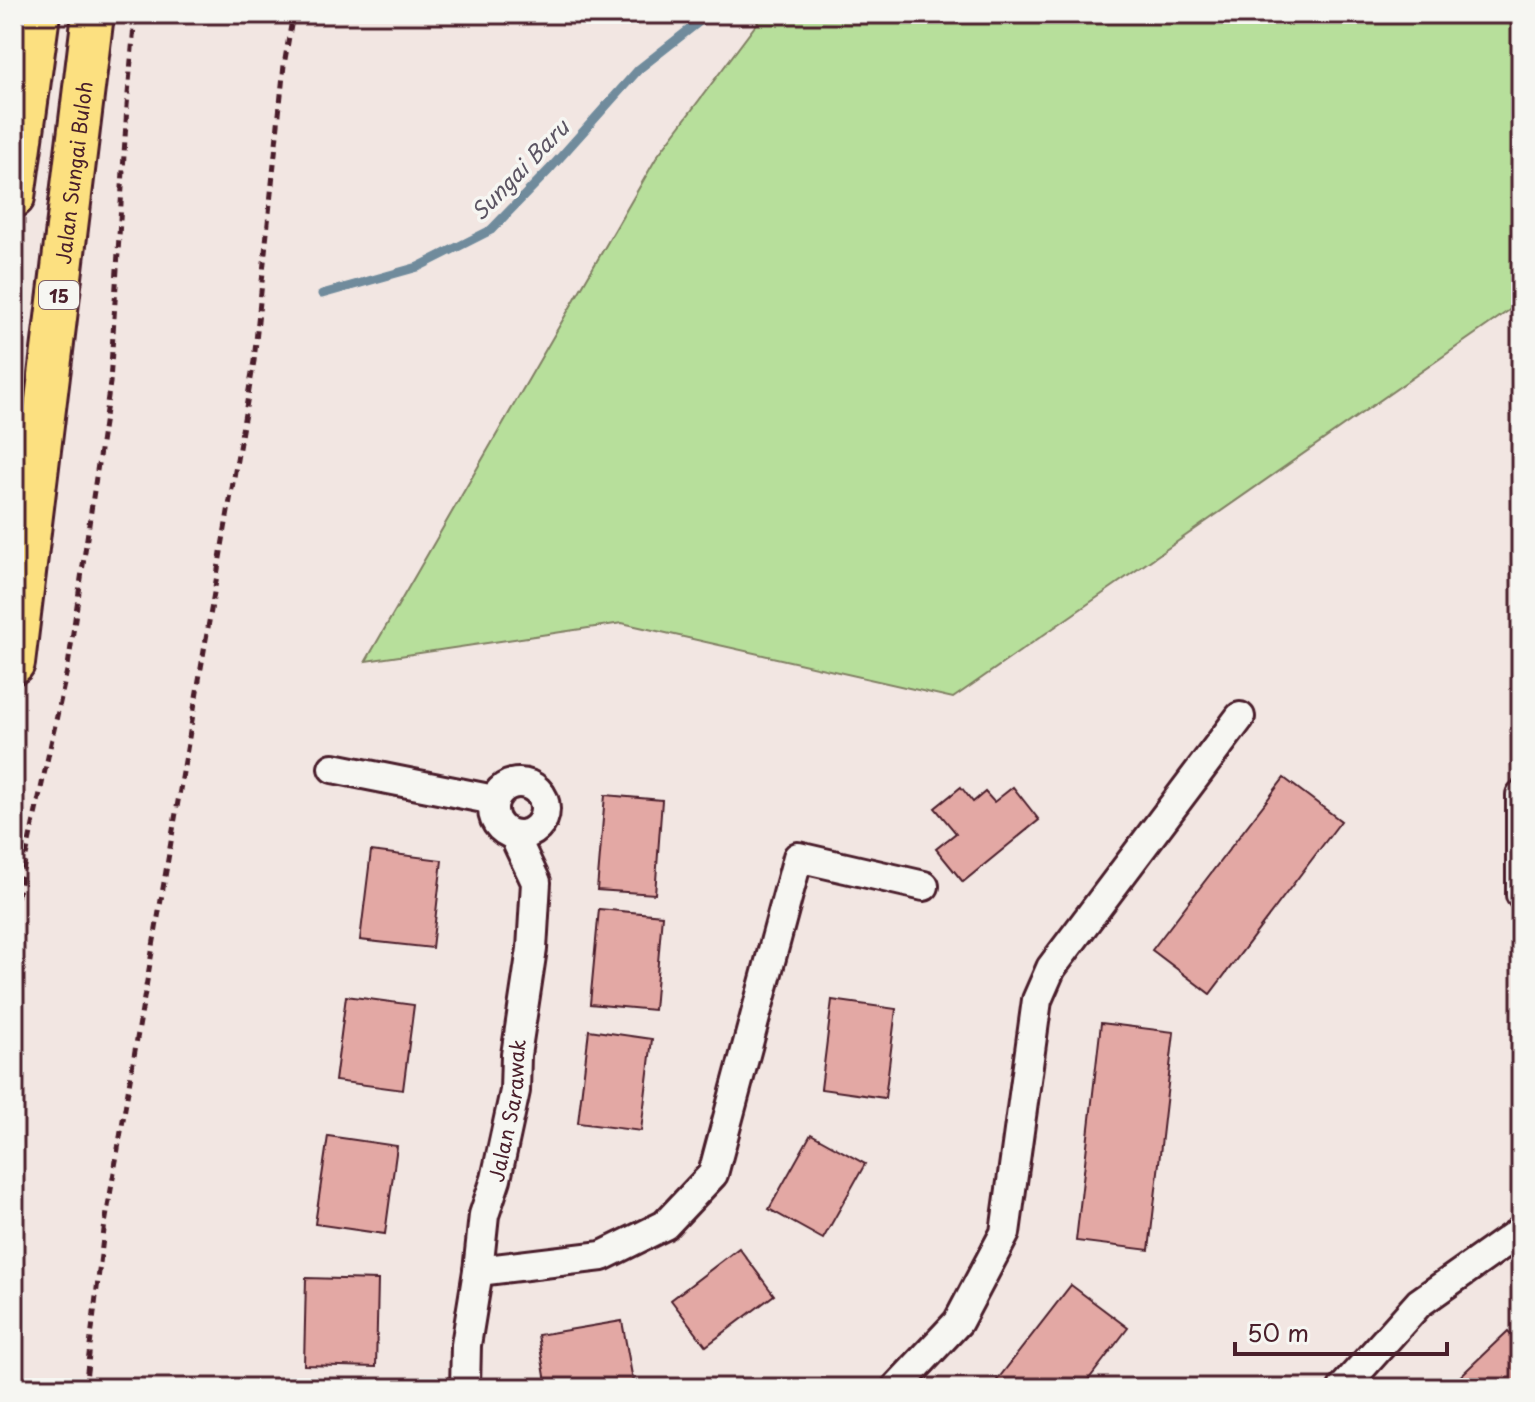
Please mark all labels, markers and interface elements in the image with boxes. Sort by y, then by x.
street label: Jalan Sungai Buloh [48,79,100,266]
water label: Sungai Baru [462,110,577,227]
road number: 15 [39,281,79,309]
street label: Jalan Sarawak [481,1037,533,1185]
scale bar [1235,1306,1447,1356]
text: 50 m [1247,1314,1309,1350]

